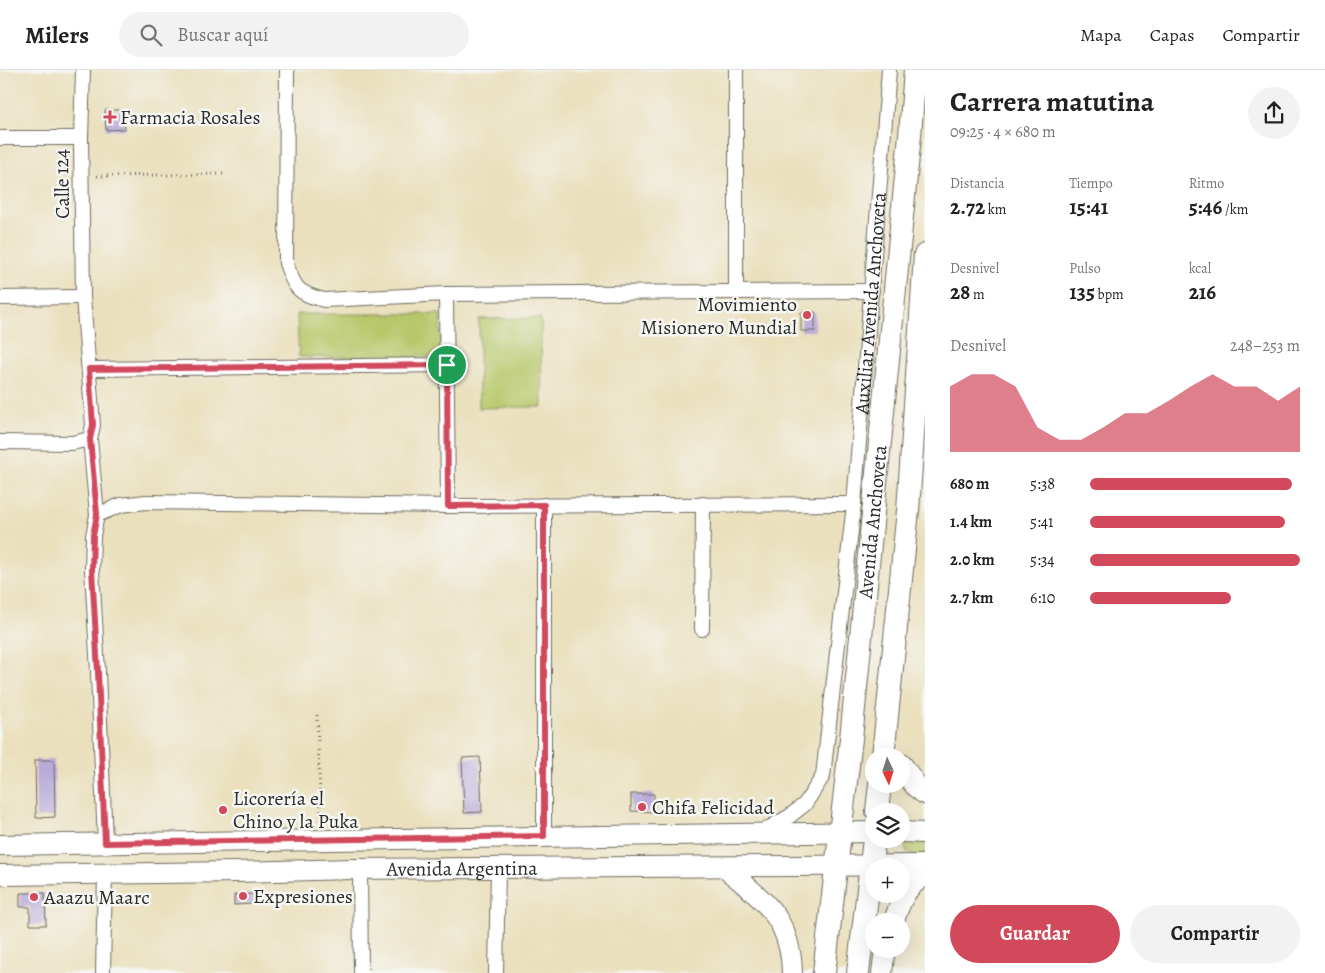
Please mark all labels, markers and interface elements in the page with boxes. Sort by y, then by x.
search box [119,12,469,57]
text: Milers [25,19,89,51]
icon: search [137,21,165,49]
text: Buscar aquí [177,22,268,48]
text: Mapa [1080,23,1122,47]
text: Capas [1150,23,1194,47]
text: Compartir [1222,23,1300,47]
text: Carrera matutina [950,83,1154,121]
button: share [1248,87,1300,139]
place label: Farmacia Rosales [120,104,261,131]
marker: Farmacia Rosales [104,111,116,123]
text: 09:25 · 4 × 680 m [950,121,1055,143]
street label: Calle 124 [48,149,76,219]
text: Distancia [950,174,1005,193]
text: Tiempo [1069,174,1113,193]
text: Ritmo [1189,174,1224,193]
street label: Auxiliar Avenida Anchoveta [848,190,893,416]
text: 2.72 [950,193,985,221]
text: 15:41 [1069,193,1108,221]
text: 5:46 [1189,193,1222,221]
text: km [985,200,1006,219]
text: /km [1222,200,1248,219]
text: Desnivel [950,259,999,278]
text: Pulso [1069,259,1101,278]
text: kcal [1189,259,1211,278]
text: 28 [950,278,970,306]
text: 135 [1069,278,1095,306]
text: 216 [1189,278,1216,306]
text: m [970,285,985,304]
text: bpm [1095,285,1124,304]
place label: Movimiento Misionero Mundial [641,291,797,341]
marker: Movimiento Misionero Mundial [801,309,813,321]
text: Desnivel [950,335,1006,357]
text: 248–253 m [1230,335,1300,357]
pin [426,344,468,386]
icon: arrive [433,351,461,379]
street label: Avenida Anchoveta [851,443,893,601]
text: 680 m [950,473,989,495]
text: 5:38 [1030,473,1055,495]
text: 1.4 km [950,511,992,533]
text: 5:41 [1030,511,1053,533]
text: 2.0 km [950,549,995,571]
text: 5:34 [1030,549,1055,571]
text: 2.7 km [950,587,993,609]
text: 6:10 [1030,587,1055,609]
north arrow [865,748,910,792]
map controls [865,748,910,958]
place label: Licorería el Chino y la Puka [233,785,359,835]
place label: Chifa Felicidad [652,794,775,821]
marker: Chifa Felicidad [636,801,648,813]
button: layers [865,803,910,848]
marker: Licorería el Chino y la Puka [217,804,229,816]
street label: Avenida Argentina [385,854,538,882]
button: + [865,858,910,903]
place label: Expresiones [253,883,353,910]
place label: Aaazu Maarc [43,884,150,911]
marker: Expresiones [237,890,249,902]
marker: Aaazu Maarc [28,891,40,903]
button: Guardar [950,905,1120,963]
button: Compartir [1130,905,1300,963]
button: − [865,913,910,958]

